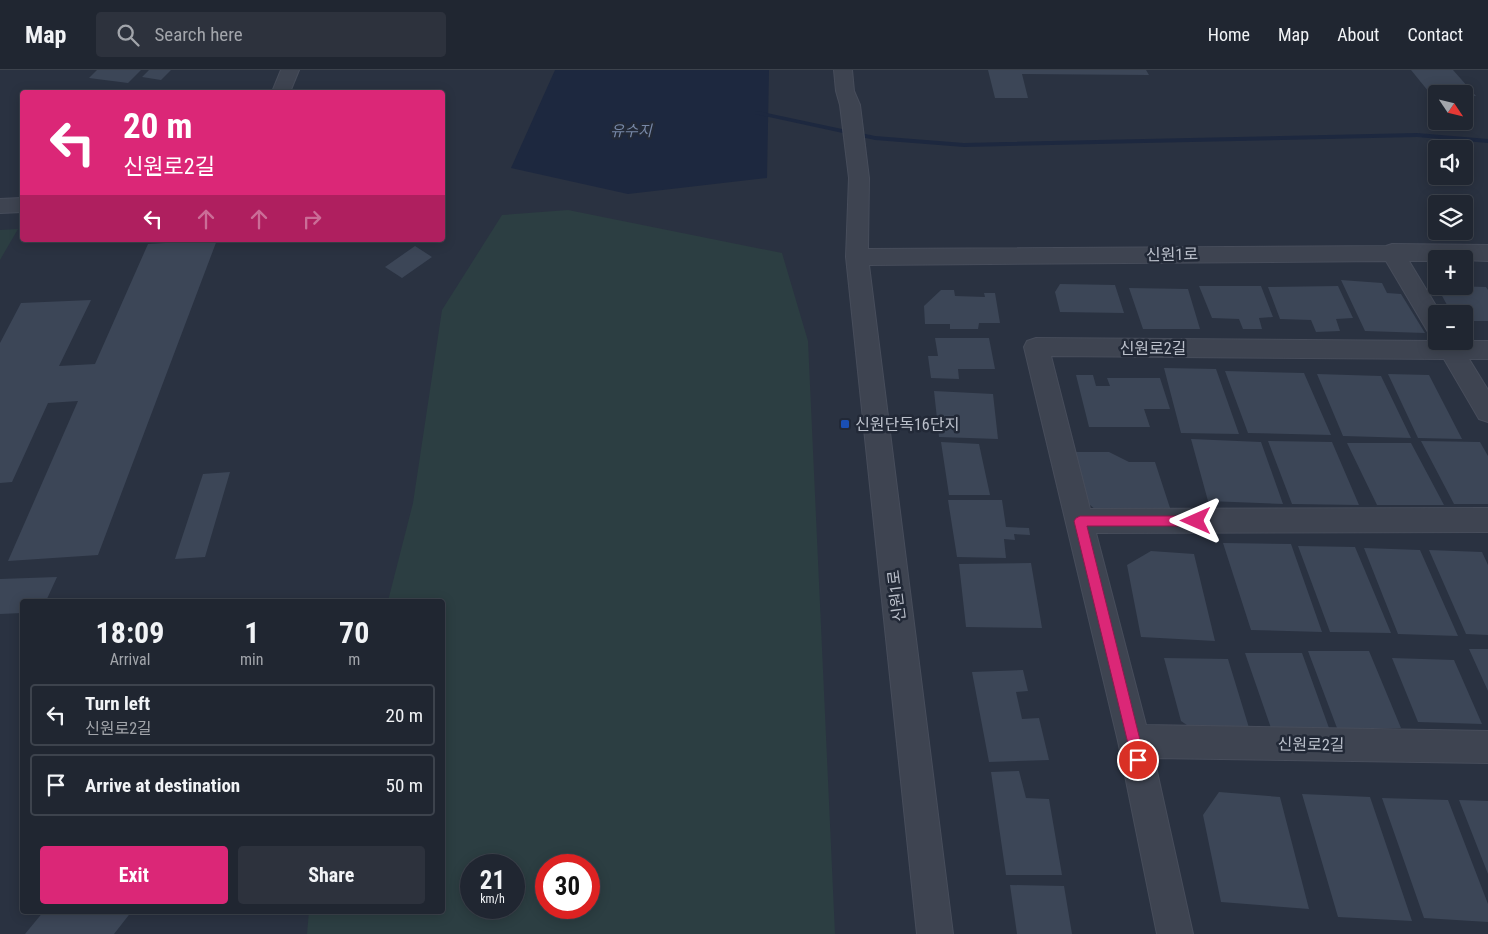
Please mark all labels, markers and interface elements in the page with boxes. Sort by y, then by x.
search box [96,12,446,57]
text: Map [25,21,66,49]
icon: search [114,21,142,49]
text: Search here [154,23,243,46]
text: Home [1208,24,1250,45]
text: Map [1278,24,1309,45]
text: About [1337,24,1379,45]
text: Contact [1407,24,1463,45]
north arrow [1428,85,1472,130]
map controls [1428,85,1473,350]
text: 20 m [123,106,192,147]
icon: left [40,110,105,175]
water label: 유수지 [610,122,653,140]
button: sound [1428,140,1473,185]
text: 신원로2길 [123,154,215,179]
button: layers [1428,195,1473,240]
icon: left [139,205,167,233]
icon: ahead [192,205,220,233]
icon: ahead [245,205,273,233]
icon: right [298,205,326,233]
street label: 신원1로 [1146,245,1198,264]
button: + [1428,250,1473,295]
button: − [1428,305,1473,350]
street label: 신원로2길 [1120,339,1186,358]
place label: 신원단독16단지 [855,415,959,434]
marker: 신원단독16단지 [839,418,851,430]
position arrow [1169,494,1221,546]
street label: 신원1로 [884,569,909,623]
text: 18:09 [96,615,164,650]
text: 1 [244,615,259,650]
text: 70 [339,615,369,650]
text: Arrival [110,650,150,669]
text: min [240,650,263,669]
text: m [348,650,360,669]
text: Turn left [85,692,150,715]
icon: left [42,701,70,729]
text: 20 m [386,704,423,727]
text: 신원로2길 [85,719,152,738]
street label: 신원로2길 [1277,734,1345,755]
pin [1117,739,1159,781]
icon: arrive [1124,746,1152,774]
icon: arrive [42,771,70,799]
text: Arrive at destination [85,774,240,797]
text: 50 m [386,774,423,797]
button: Exit [40,846,228,904]
button: Share [238,846,425,904]
speed limit sign: 30 [535,854,600,919]
text: 21 [480,866,505,895]
text: km/h [480,892,505,906]

